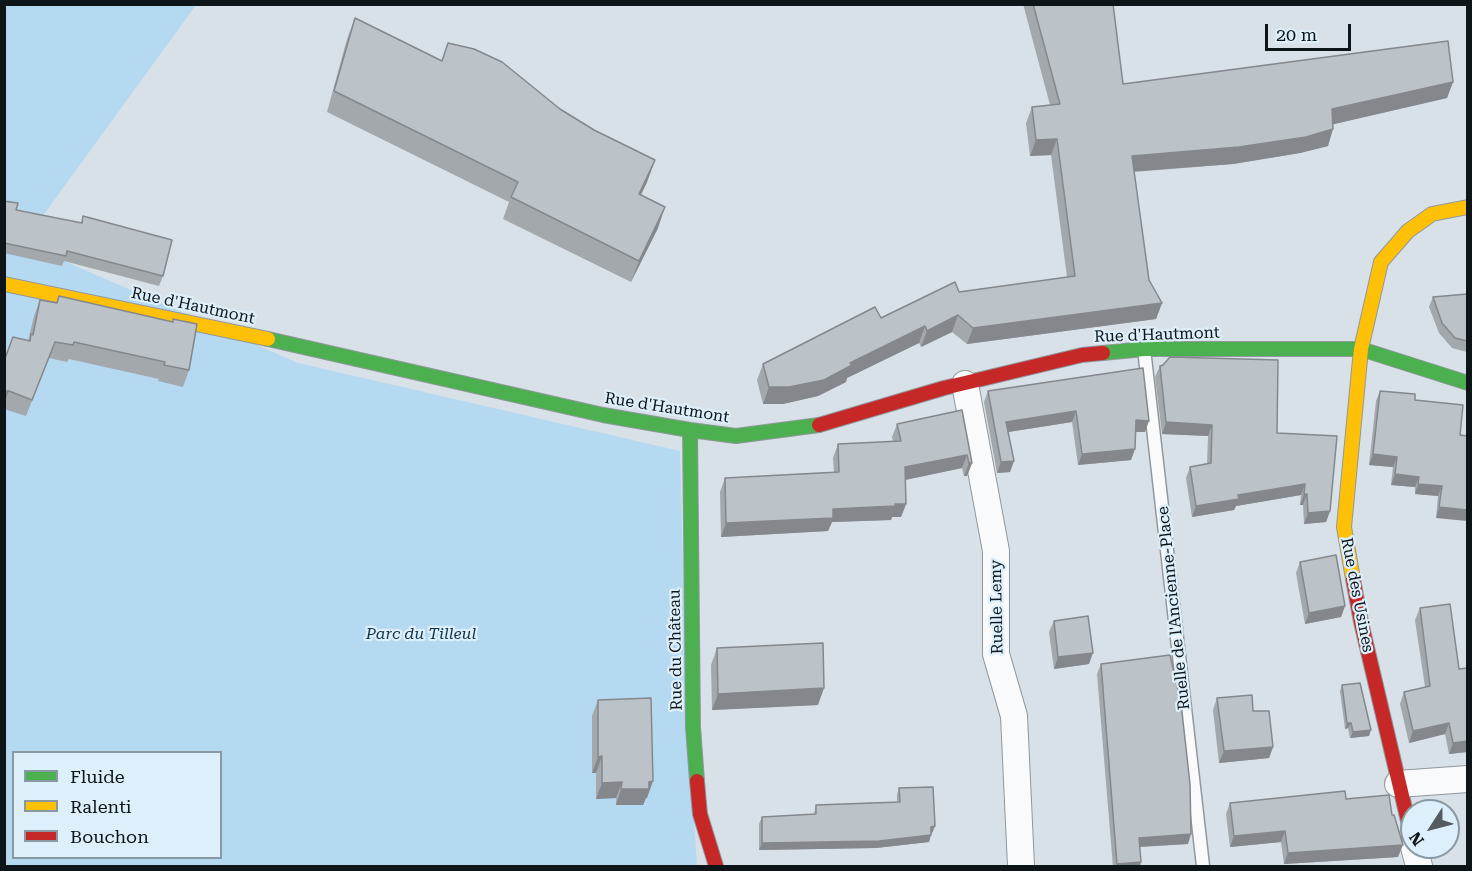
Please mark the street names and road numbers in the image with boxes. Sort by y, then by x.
street label: Rue d'Hautmont [129,284,257,328]
street label: Rue d'Hautmont [1094,323,1220,347]
street label: Rue d'Hautmont [603,389,731,427]
street label: Ruelle de l'Ancienne-Place [1154,505,1194,711]
street label: Rue des Usines [1336,536,1378,654]
street label: Ruelle Lemy [987,559,1007,655]
street label: Rue du Château [665,589,687,711]

